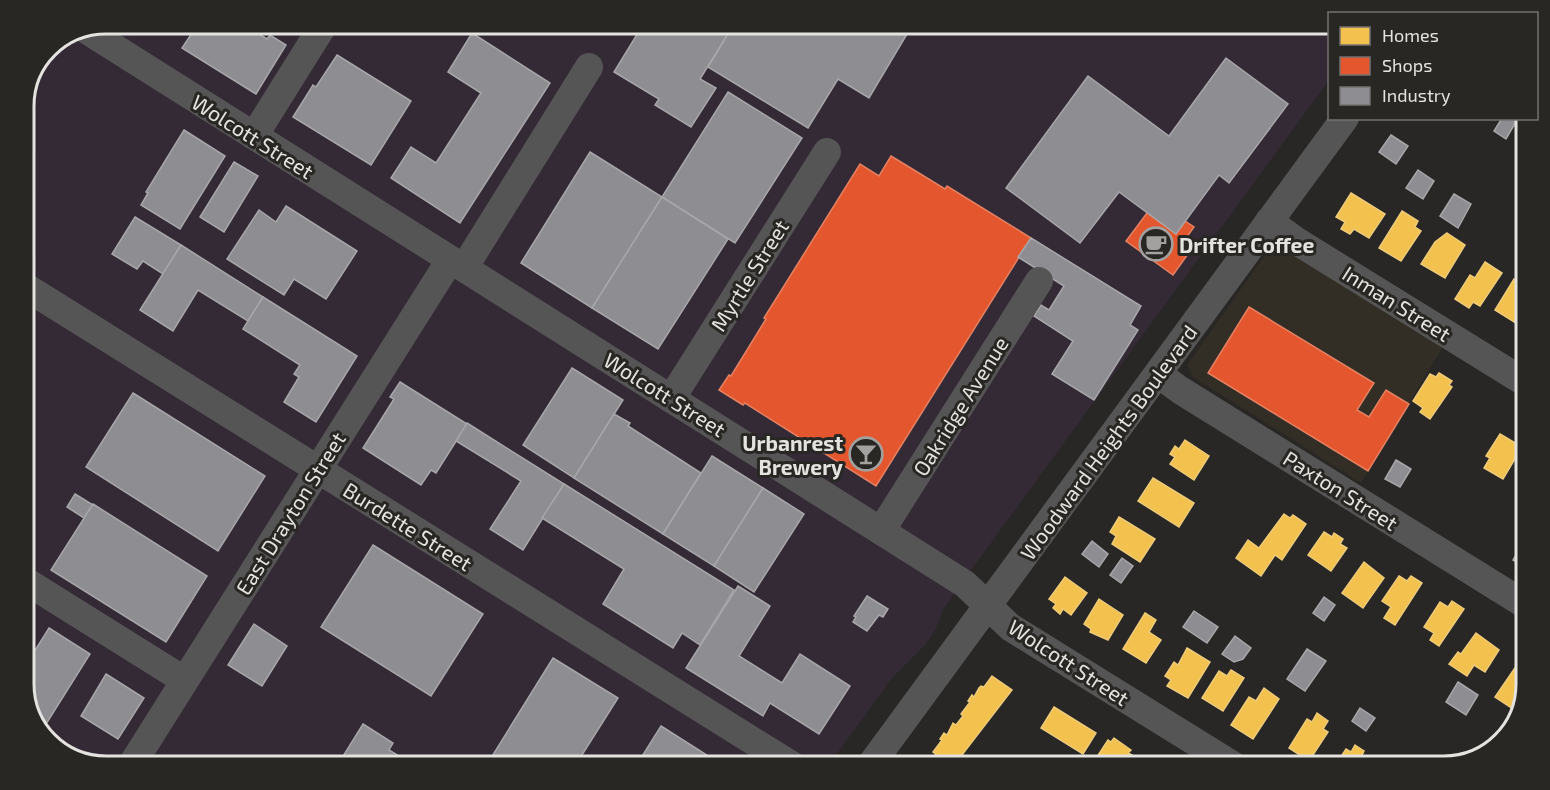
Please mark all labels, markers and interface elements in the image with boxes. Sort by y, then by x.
legend [1328,12,1538,120]
text: Homes [1382,24,1439,46]
text: Shops [1382,54,1432,76]
text: Industry [1382,84,1451,106]
street label: Wolcott Street [188,89,318,183]
street label: Myrtle Street [705,215,793,335]
cafe icon: Drifter Coffee [1138,226,1174,262]
place label: Drifter Coffee [1179,232,1314,257]
street label: Inman Street [1338,260,1456,346]
street label: Woodward Heights Boulevard [1014,320,1202,564]
street label: Oakridge Avenue [907,332,1013,480]
street label: Wolcott Street [600,347,730,441]
street label: East Drayton Street [230,427,350,599]
place label: Urbanrest Brewery [742,430,843,480]
bar icon: Urbanrest Brewery [848,436,884,472]
street label: Paxton Street [1279,445,1403,535]
street label: Burdette Street [339,476,477,576]
street label: Wolcott Street [1004,614,1134,710]

